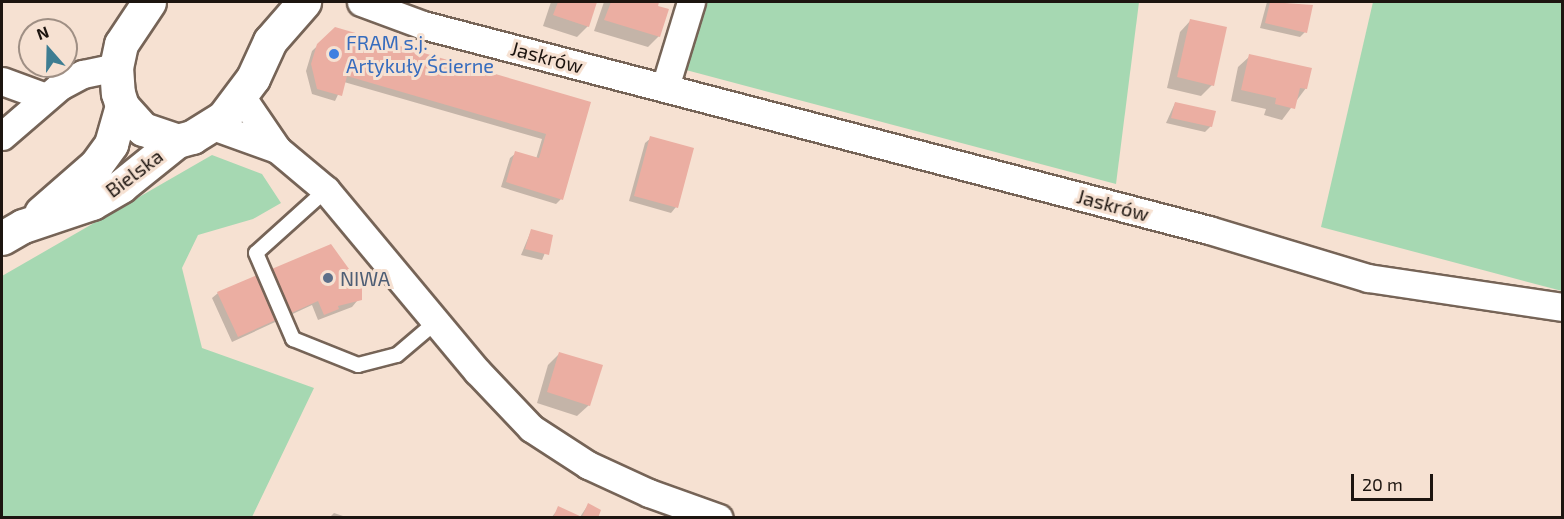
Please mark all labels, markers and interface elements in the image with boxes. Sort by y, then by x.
north arrow [18,18,78,78]
text: N [34,22,51,43]
place label: FRAM s.j. Artykuły Ścierne [346,30,494,77]
street label: Jaskrów [508,36,586,78]
marker: FRAM s.j. Artykuły Ścierne [327,47,341,61]
street label: Bielska [101,144,167,202]
street label: Jaskrów [1074,184,1152,226]
place label: NIWA [340,266,390,290]
marker: NIWA [321,271,335,285]
scale bar [1354,462,1436,500]
text: 20 m [1362,473,1403,495]

